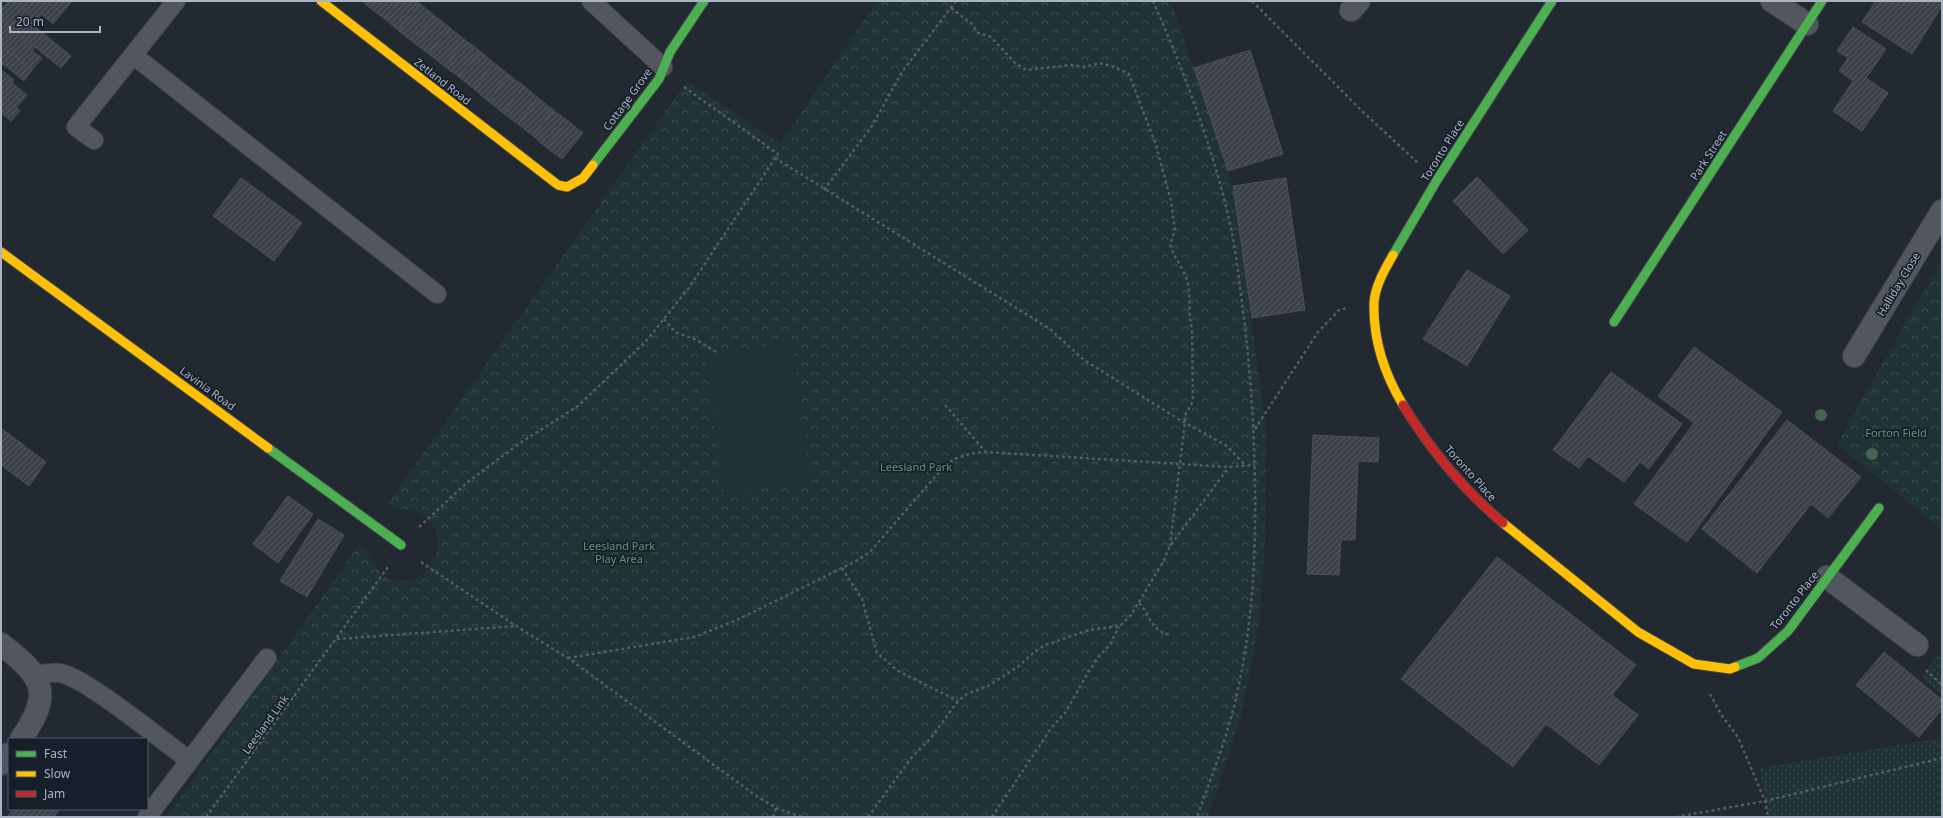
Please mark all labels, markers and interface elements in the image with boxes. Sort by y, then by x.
scale bar [10,8,100,34]
text: 20 m [16,13,44,30]
street label: Zetland Road [411,54,475,108]
street label: Cottage Grove [599,65,655,133]
street label: Toronto Place [1417,116,1467,184]
street label: Park Street [1686,127,1730,183]
street label: Halliday Close [1873,249,1923,319]
street label: Lavinia Road [177,363,239,413]
park label: Forton Field [1865,425,1927,440]
street label: Toronto Place [1442,442,1500,504]
park label: Leesland Park [880,459,952,474]
park label: Leesland Park Play Area [583,538,655,566]
street label: Toronto Place [1766,568,1822,632]
street label: Leesland Link [238,691,292,757]
legend [8,738,148,810]
text: Fast [44,745,68,762]
text: Slow [44,765,71,782]
text: Jam [43,785,65,802]

